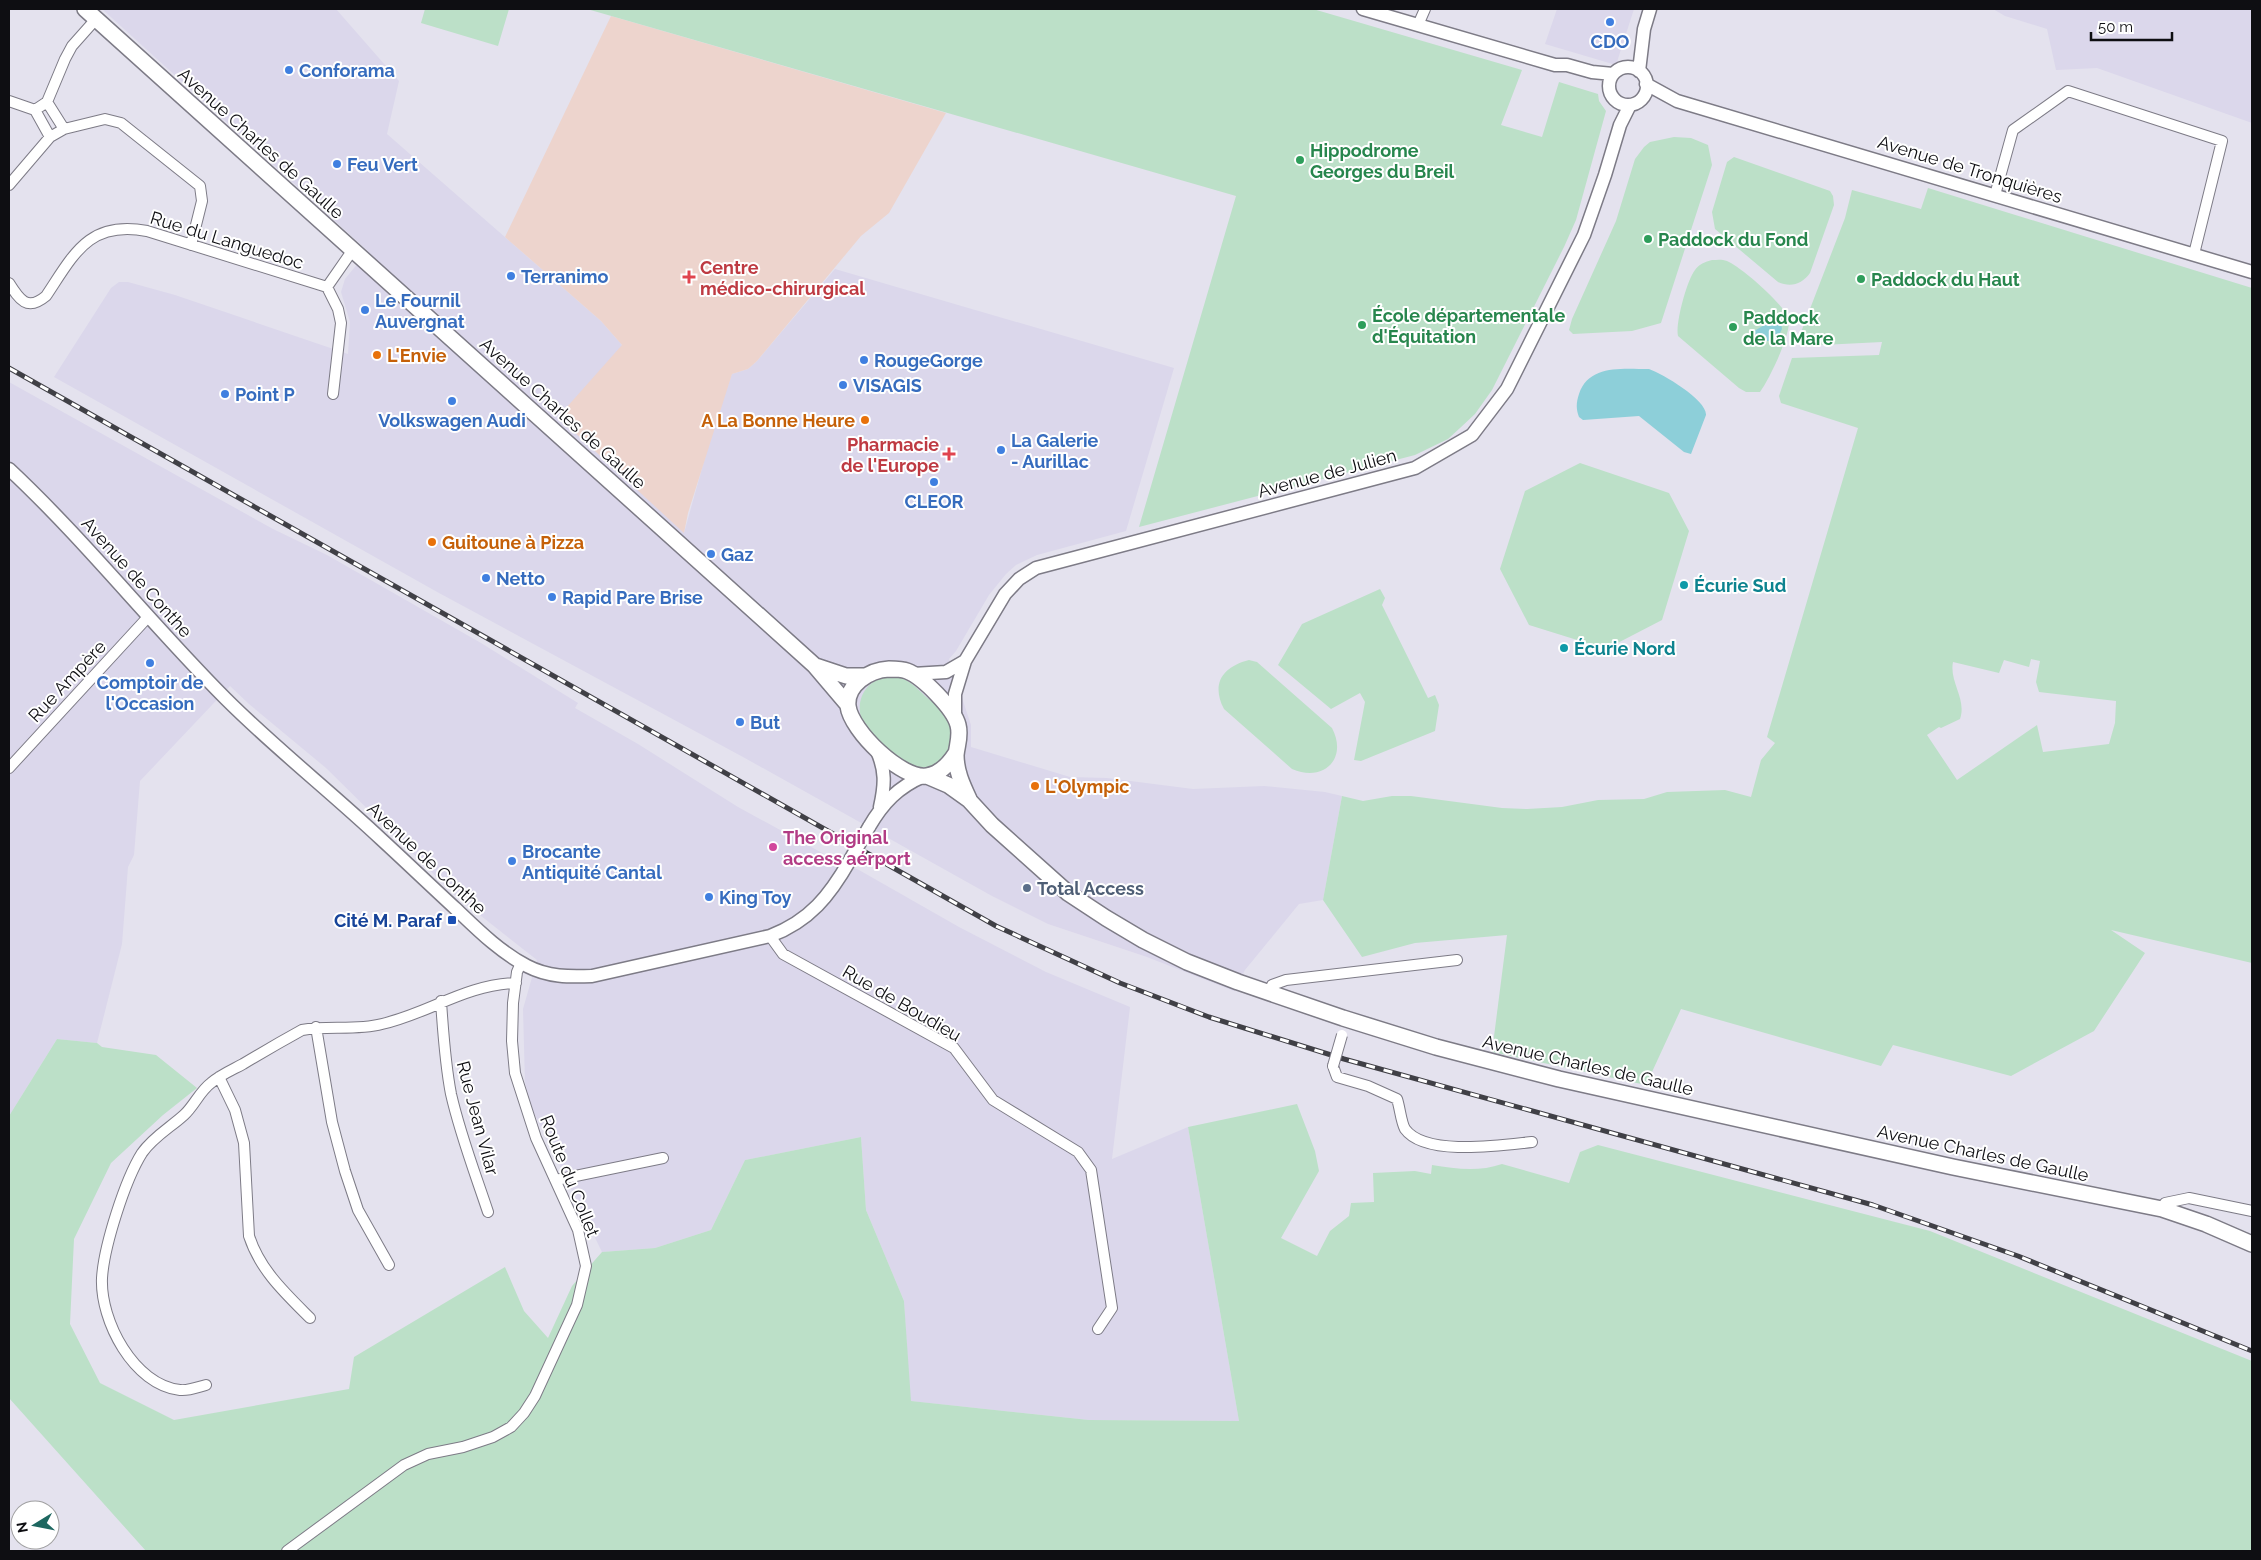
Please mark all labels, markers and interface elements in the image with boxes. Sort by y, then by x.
scale bar [2091,10,2172,42]
marker: CDO [1604,16,1616,28]
text: 50 m [2098,18,2133,36]
place label: CDO [1591,31,1630,52]
place label: Conforama [299,60,395,81]
street label: Avenue Charles de Gaulle [174,63,348,223]
marker: Conforama [283,64,295,76]
street label: Avenue de Tronquières [1875,131,2065,207]
place label: Hippodrome Georges du Breil [1310,140,1455,182]
place label: Feu Vert [347,154,418,175]
marker: Hippodrome Georges du Breil [1294,154,1306,166]
marker: Feu Vert [331,158,343,170]
street label: Rue du Languedoc [148,207,306,273]
place label: Paddock du Fond [1658,229,1808,250]
marker: Paddock du Fond [1642,233,1654,245]
place label: Centre médico-chirurgical [700,257,865,299]
place label: Terranimo [521,266,609,287]
place label: Paddock du Haut [1871,269,2020,290]
marker: Terranimo [505,270,517,282]
marker: Centre médico-chirurgical [682,270,696,284]
marker: Paddock du Haut [1855,273,1867,285]
place label: Le Fournil Auvergnat [375,290,465,332]
marker: Le Fournil Auvergnat [359,304,371,316]
place label: École départementale d'Équitation [1372,305,1565,347]
place label: Paddock de la Mare [1743,307,1834,349]
marker: École départementale d'Équitation [1356,319,1368,331]
marker: Paddock de la Mare [1727,321,1739,333]
street label: Avenue Charles de Gaulle [476,333,650,493]
place label: L'Envie [387,345,447,366]
marker: L'Envie [371,349,383,361]
place label: RougeGorge [874,350,983,371]
marker: RougeGorge [858,354,870,366]
place label: VISAGIS [853,375,922,396]
marker: VISAGIS [837,379,849,391]
place label: Point P [235,384,295,405]
marker: Point P [219,388,231,400]
marker: Volkswagen Audi [446,395,458,407]
place label: Volkswagen Audi [378,410,526,431]
place label: A La Bonne Heure [701,410,855,431]
marker: A La Bonne Heure [859,414,871,426]
place label: La Galerie - Aurillac [1011,430,1099,472]
place label: Pharmacie de l'Europe [841,434,939,476]
marker: La Galerie - Aurillac [995,444,1007,456]
street label: Avenue de Julien [1255,444,1399,502]
marker: Pharmacie de l'Europe [943,448,955,460]
marker: CLEOR [928,476,940,488]
place label: CLEOR [904,491,964,512]
street label: Avenue de Conthe [77,513,197,642]
place label: Guitoune à Pizza [442,532,584,553]
marker: Guitoune à Pizza [426,536,438,548]
place label: Gaz [721,544,753,565]
marker: Gaz [705,548,717,560]
place label: Netto [496,568,545,589]
marker: Netto [480,572,492,584]
place label: Écurie Sud [1694,575,1786,596]
marker: Écurie Sud [1678,579,1690,591]
place label: Rapid Pare Brise [562,587,703,608]
marker: Rapid Pare Brise [546,591,558,603]
street label: Rue Ampère [24,636,110,726]
place label: Écurie Nord [1574,638,1676,659]
marker: Écurie Nord [1558,642,1570,654]
marker: Comptoir de l'Occasion [144,657,156,669]
place label: Comptoir de l'Occasion [97,672,204,714]
place label: But [750,712,780,733]
marker: But [734,716,746,728]
place label: L'Olympic [1045,776,1129,797]
marker: L'Olympic [1029,780,1041,792]
street label: Avenue de Conthe [363,798,491,919]
place label: The Original access aérport [783,827,911,869]
place label: Brocante Antiquité Cantal [522,841,662,883]
marker: The Original access aérport [767,841,779,853]
marker: Brocante Antiquité Cantal [506,855,518,867]
place label: Total Access [1037,878,1144,899]
marker: Total Access [1021,882,1033,894]
place label: King Toy [719,887,792,908]
marker: King Toy [703,891,715,903]
place label: Cité M. Paraf [334,910,443,931]
marker: Cité M. Paraf [446,914,458,926]
street label: Rue de Boudieu [839,961,965,1045]
street label: Avenue Charles de Gaulle [1481,1031,1696,1100]
street label: Rue Jean Vilar [453,1059,504,1178]
street label: Route du Collet [536,1112,604,1240]
street label: Avenue Charles de Gaulle [1875,1120,2091,1186]
north arrow [10,1500,60,1550]
text: N [13,1521,31,1534]

